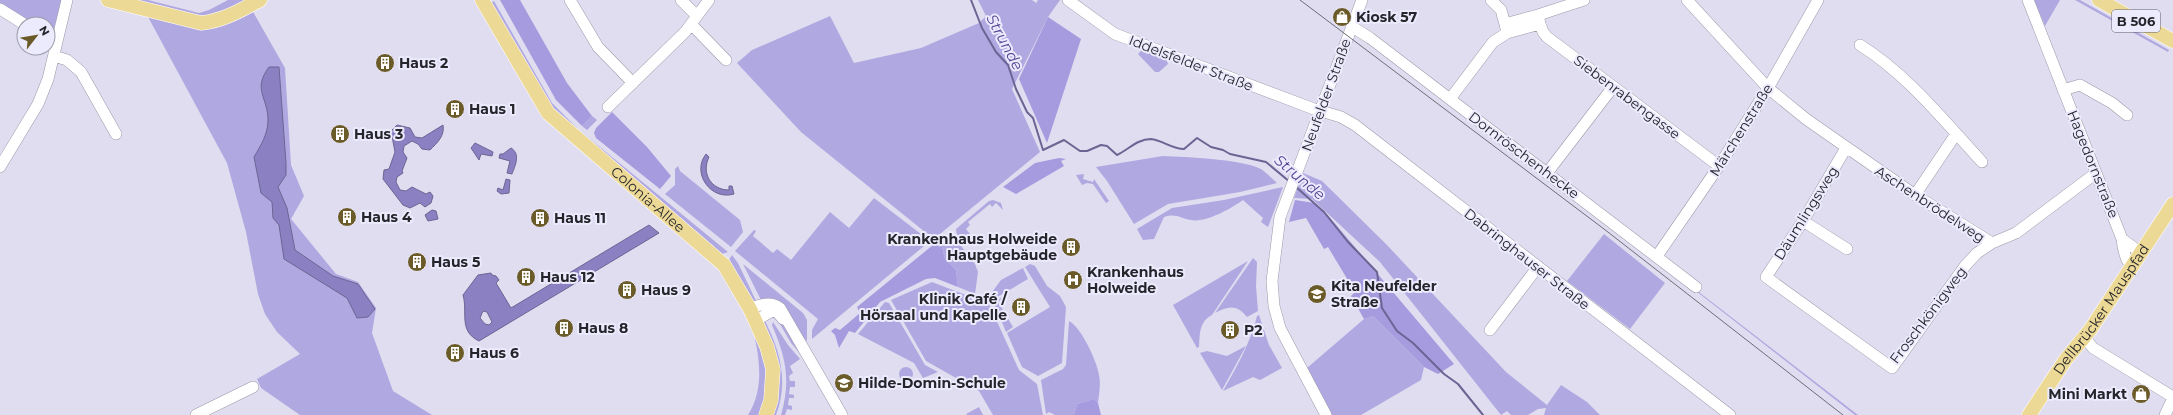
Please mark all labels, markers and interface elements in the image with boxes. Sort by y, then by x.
shop icon: Kiosk 57 [1331,6,1353,28]
place label: Kiosk 57 [1356,8,1417,26]
road number: B 506 [2112,10,2160,32]
water label: Strunde [982,11,1028,73]
north arrow [16,16,56,56]
text: N [36,23,53,38]
street label: Iddelsfelder Straße [1126,31,1256,95]
street label: Neufelder Straße [1297,36,1355,154]
street label: Siebenrabengasse [1570,51,1684,143]
building icon: Haus 2 [374,52,396,74]
place label: Haus 2 [399,54,448,72]
street label: Märchenstraße [1705,80,1777,180]
building icon: Haus 1 [444,98,466,120]
place label: Haus 1 [469,100,515,118]
street label: Dornröschenhecke [1465,108,1583,202]
street label: Hagedornstraße [2063,108,2123,220]
building icon: Haus 3 [329,123,351,145]
place label: Haus 3 [354,125,403,143]
water label: Strunde [1271,150,1329,204]
street label: Colonia-Allee [607,162,689,236]
street label: Aschenbrödelweg [1872,162,1988,246]
street label: Däumlingsweg [1770,163,1842,263]
street label: Dabringhauser Straße [1460,204,1594,314]
building icon: Haus 4 [336,206,358,228]
building icon: Haus 11 [529,207,551,229]
place label: Haus 4 [361,208,412,226]
place label: Haus 11 [554,209,606,227]
place label: Krankenhaus Holweide Hauptgebäude [887,230,1057,264]
building icon: Krankenhaus Holweide Hauptgebäude [1060,236,1082,258]
street label: Dellbrücker Mauspfad [2049,241,2153,378]
building icon: Haus 5 [406,251,428,273]
place label: Haus 5 [431,253,480,271]
place label: Krankenhaus Holweide [1087,263,1184,297]
street label: Froschkönigweg [1886,263,1970,367]
building icon: Haus 12 [515,266,537,288]
place label: Haus 12 [540,268,595,286]
hospital icon: Krankenhaus Holweide [1062,269,1084,291]
place label: Kita Neufelder Straße [1331,277,1437,311]
building icon: Haus 9 [616,279,638,301]
place label: Haus 9 [641,281,691,299]
school or university icon: Kita Neufelder Straße [1306,283,1328,305]
place label: Klinik Café / Hörsaal und Kapelle [860,290,1009,324]
building icon: Klinik Café / Hörsaal und Kapelle [1010,296,1032,318]
building icon: Haus 8 [553,317,575,339]
place label: Haus 8 [578,319,628,337]
building icon: P2 [1219,319,1241,341]
place label: P2 [1244,321,1262,339]
building icon: Haus 6 [444,342,466,364]
place label: Haus 6 [469,344,519,362]
school or university icon: Hilde-Domin-Schule [833,372,855,394]
place label: Hilde-Domin-Schule [858,374,1006,392]
shop icon: Mini Markt [2130,383,2152,405]
place label: Mini Markt [2048,385,2127,403]

